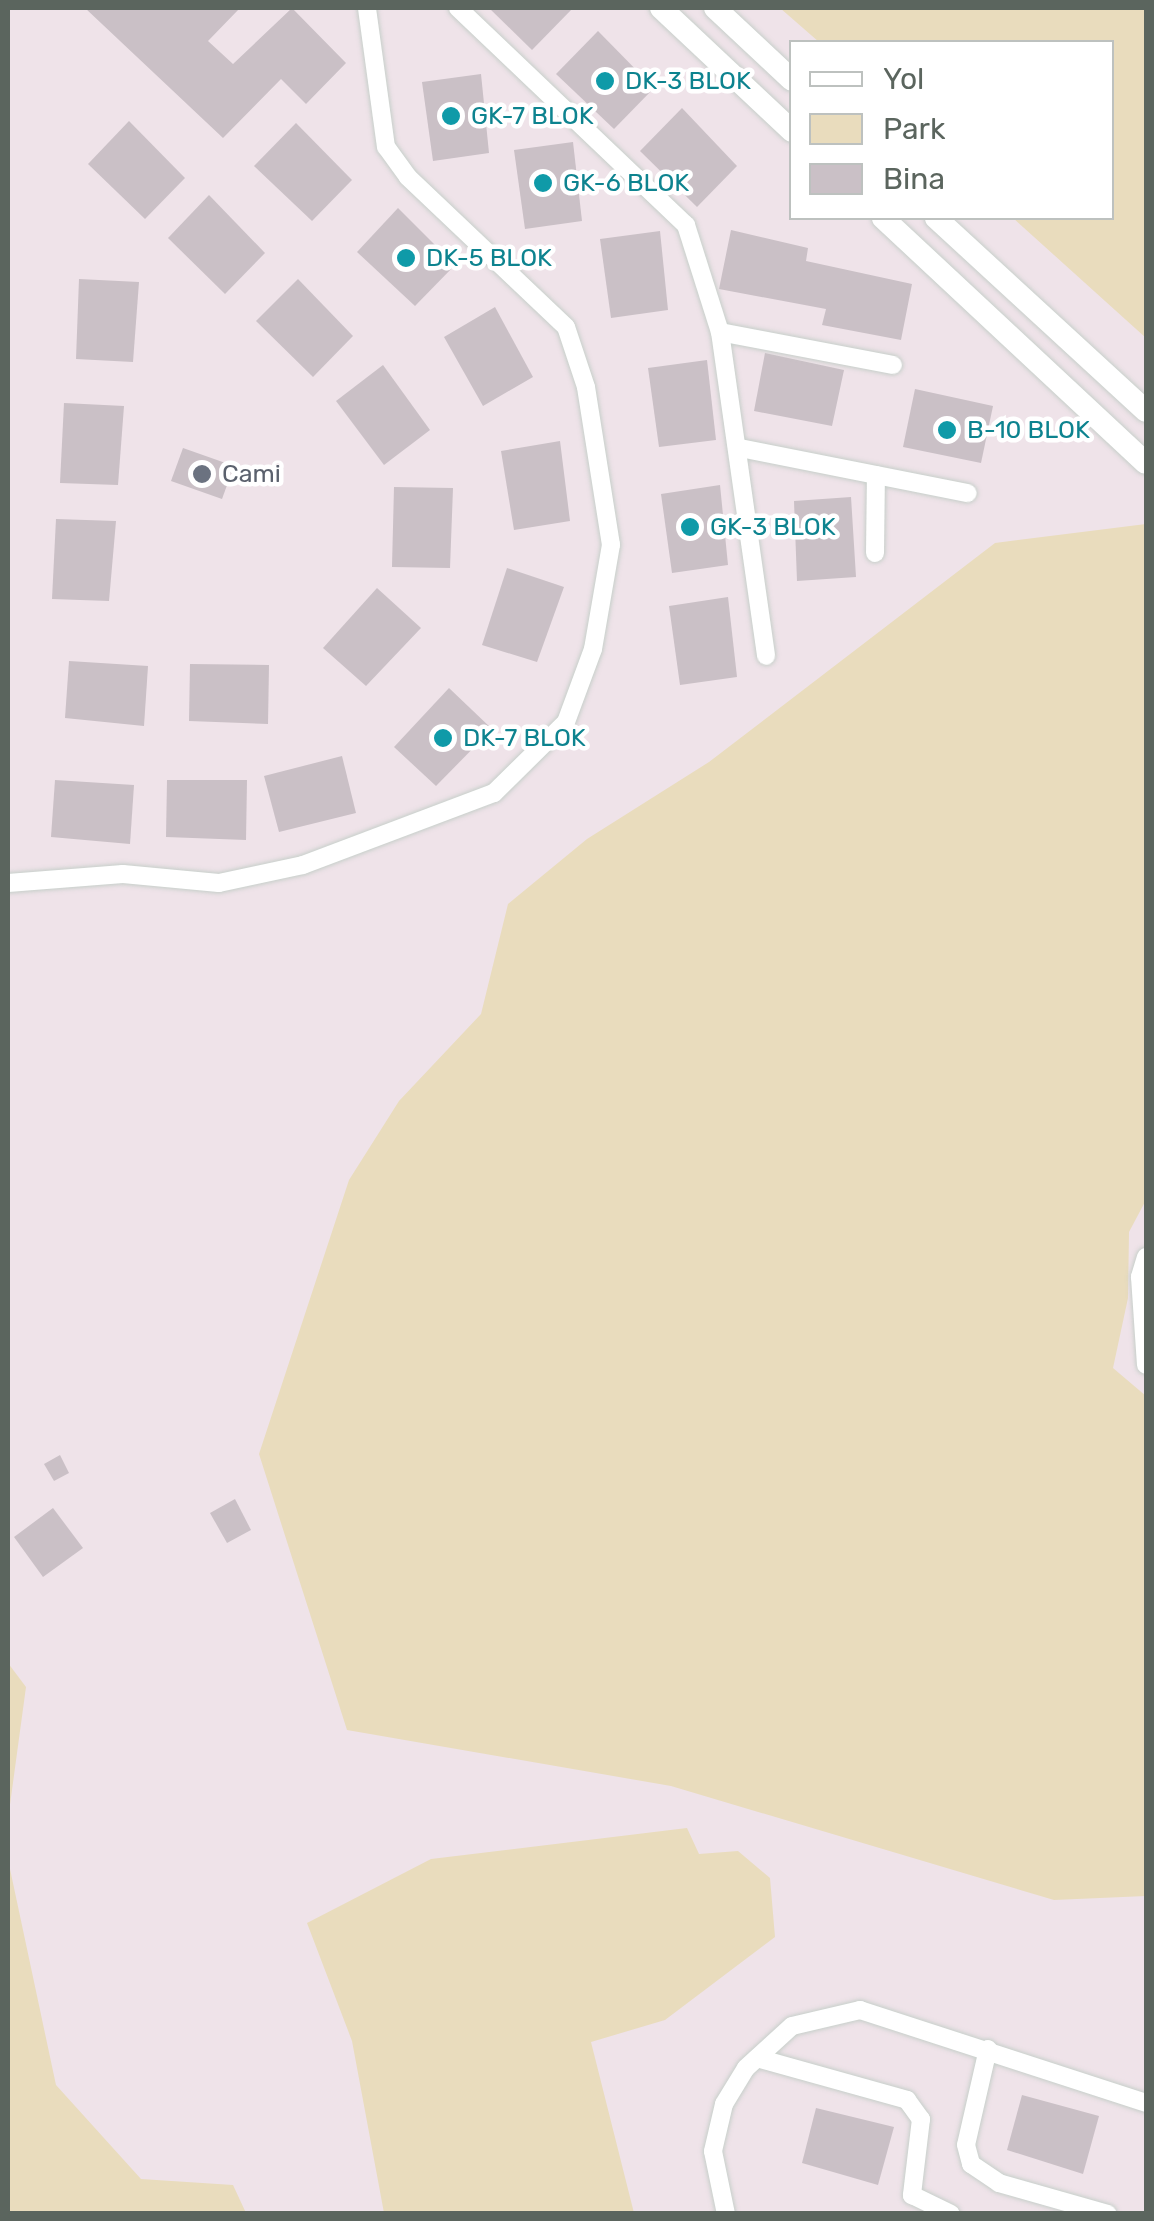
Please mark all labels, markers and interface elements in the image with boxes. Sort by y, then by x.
legend [789,40,1114,220]
text: Yol [883,61,924,97]
place label: DK-3 BLOK [625,66,751,96]
marker: DK-3 BLOK [594,70,616,92]
place label: GK-7 BLOK [471,101,594,131]
marker: GK-7 BLOK [440,105,462,127]
text: Park [883,111,945,147]
text: Bina [883,161,945,197]
place label: GK-6 BLOK [563,168,689,198]
marker: GK-6 BLOK [532,172,554,194]
place label: DK-5 BLOK [426,243,552,273]
marker: DK-5 BLOK [395,247,417,269]
place label: B-10 BLOK [967,415,1090,445]
marker: B-10 BLOK [936,419,958,441]
place label: Cami [222,459,281,489]
marker: Cami [191,463,213,485]
place label: GK-3 BLOK [710,512,836,542]
marker: GK-3 BLOK [679,516,701,538]
place label: DK-7 BLOK [463,723,586,753]
marker: DK-7 BLOK [432,727,454,749]

